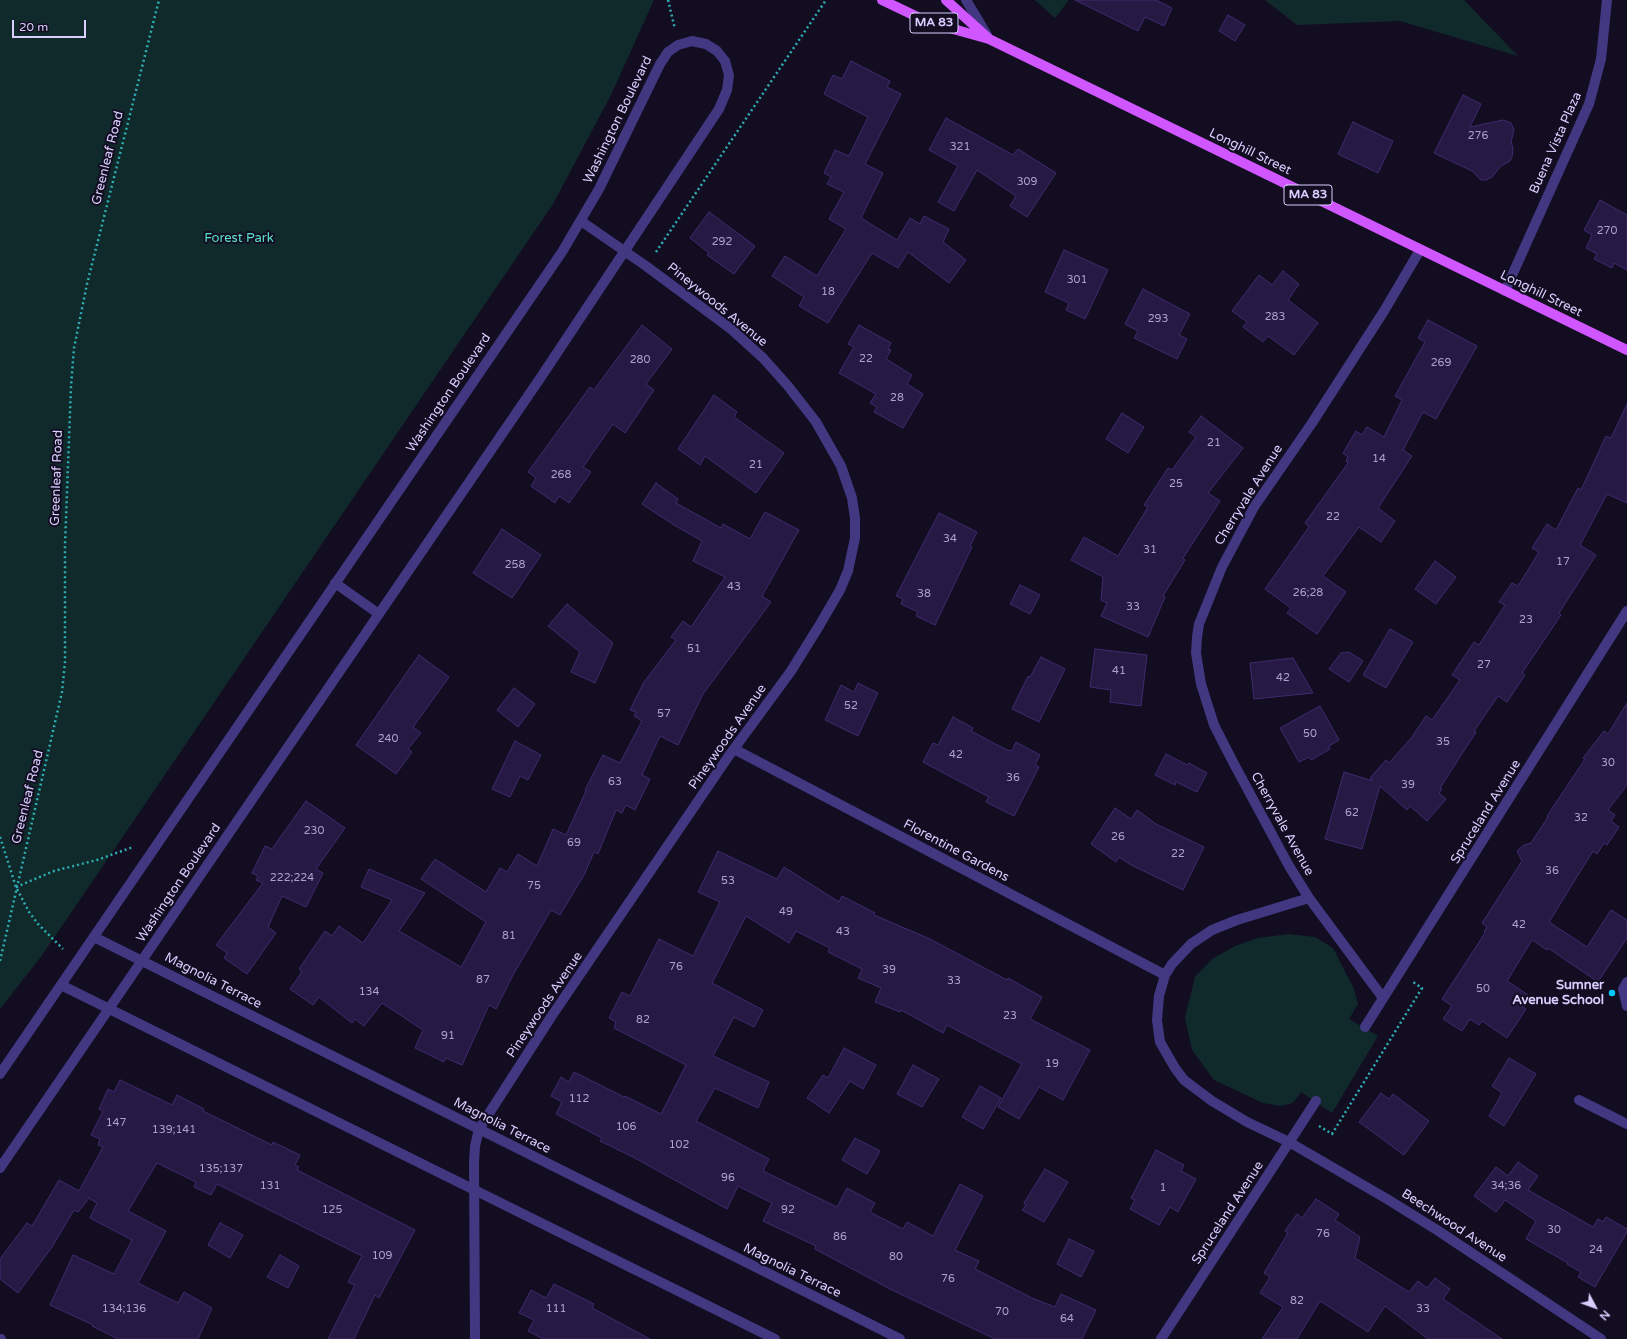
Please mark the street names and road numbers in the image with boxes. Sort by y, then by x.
road number: MA 83 [910,13,958,33]
street label: Washington Boulevard [580,54,656,186]
street label: Buena Vista Plaza [1527,90,1585,196]
street label: Greenleaf Road [89,110,127,206]
street label: Longhill Street [1206,125,1294,179]
road number: MA 83 [1284,185,1332,205]
street label: Pineywoods Avenue [664,260,770,350]
street label: Longhill Street [1497,267,1585,321]
street label: Washington Boulevard [403,331,495,455]
street label: Greenleaf Road [48,430,66,526]
street label: Cherryvale Avenue [1212,442,1286,548]
street label: Pineywoods Avenue [686,682,770,792]
street label: Greenleaf Road [9,749,47,845]
street label: Spruceland Avenue [1448,757,1524,867]
street label: Cherryvale Avenue [1247,770,1317,878]
street label: Florentine Gardens [901,817,1011,885]
street label: Washington Boulevard [133,821,225,945]
street label: Pineywoods Avenue [504,949,586,1061]
street label: Magnolia Terrace [162,950,264,1012]
street label: Magnolia Terrace [451,1095,553,1157]
street label: Spruceland Avenue [1189,1159,1267,1267]
street label: Beechwood Avenue [1398,1186,1510,1266]
street label: Magnolia Terrace [740,1241,844,1301]

